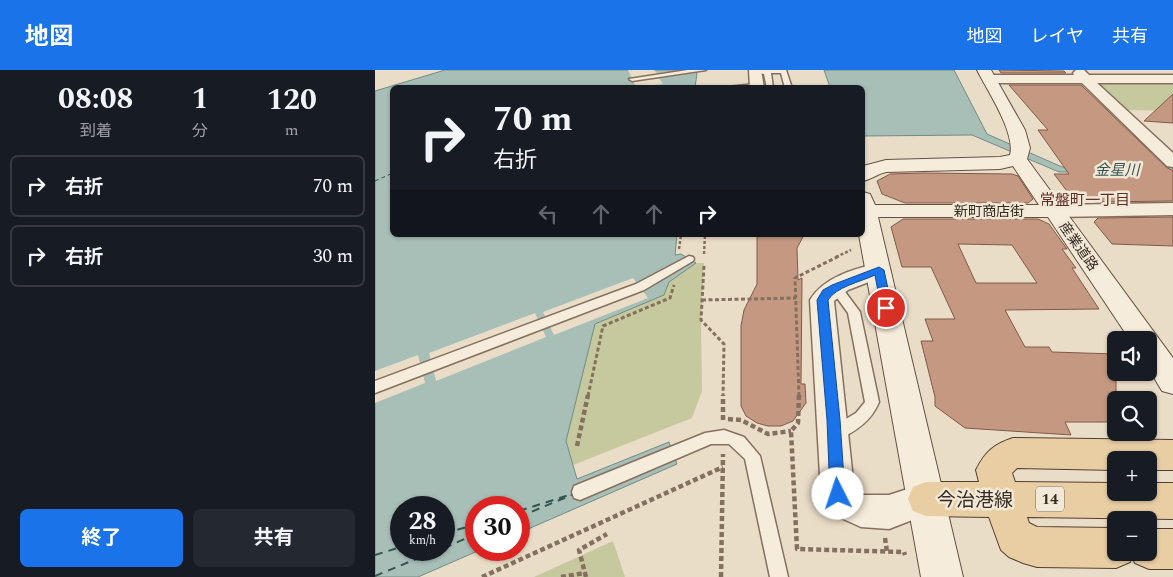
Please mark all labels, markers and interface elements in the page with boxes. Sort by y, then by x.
text: 地図 [25,19,73,55]
text: 地図 [967,23,1003,50]
text: レイヤ [1031,23,1084,50]
text: 共有 [1112,23,1148,50]
text: 08:08 [58,76,133,122]
text: 1 [192,76,208,122]
text: 120 [266,77,317,123]
text: 70 m [493,93,573,146]
icon: right [410,105,475,170]
text: m [285,118,299,142]
text: 到着 [80,119,112,143]
text: 分 [192,119,208,143]
text: 右折 [493,144,537,177]
water label: 金星川 [1094,159,1141,182]
icon: right [22,172,50,200]
text: 70 m [313,172,353,201]
text: 右折 [65,173,103,202]
district label: 常盤町一丁目 [1040,189,1130,212]
icon: left [534,200,562,228]
icon: ahead [587,200,615,228]
icon: ahead [640,200,668,228]
icon: right [693,200,721,228]
street label: 新町商店街 [954,201,1024,222]
street label: 産業道路 [1054,217,1103,275]
icon: right [22,242,50,270]
text: 30 m [313,242,353,271]
text: 右折 [65,243,103,272]
pin [865,287,907,329]
icon: arrive [872,294,900,322]
map controls [1107,331,1157,561]
button: sound [1107,331,1157,381]
button: search [1107,391,1157,441]
button: + [1107,451,1157,501]
position arrow [811,467,863,519]
street label: 今治港線 [937,486,1013,515]
road number: 14 [1036,486,1064,512]
speed limit sign: 30 [465,496,530,561]
text: 28 [408,503,437,541]
button: 終了 [20,509,183,567]
button: 共有 [193,509,355,567]
button: − [1107,511,1157,561]
text: km/h [409,531,436,550]

